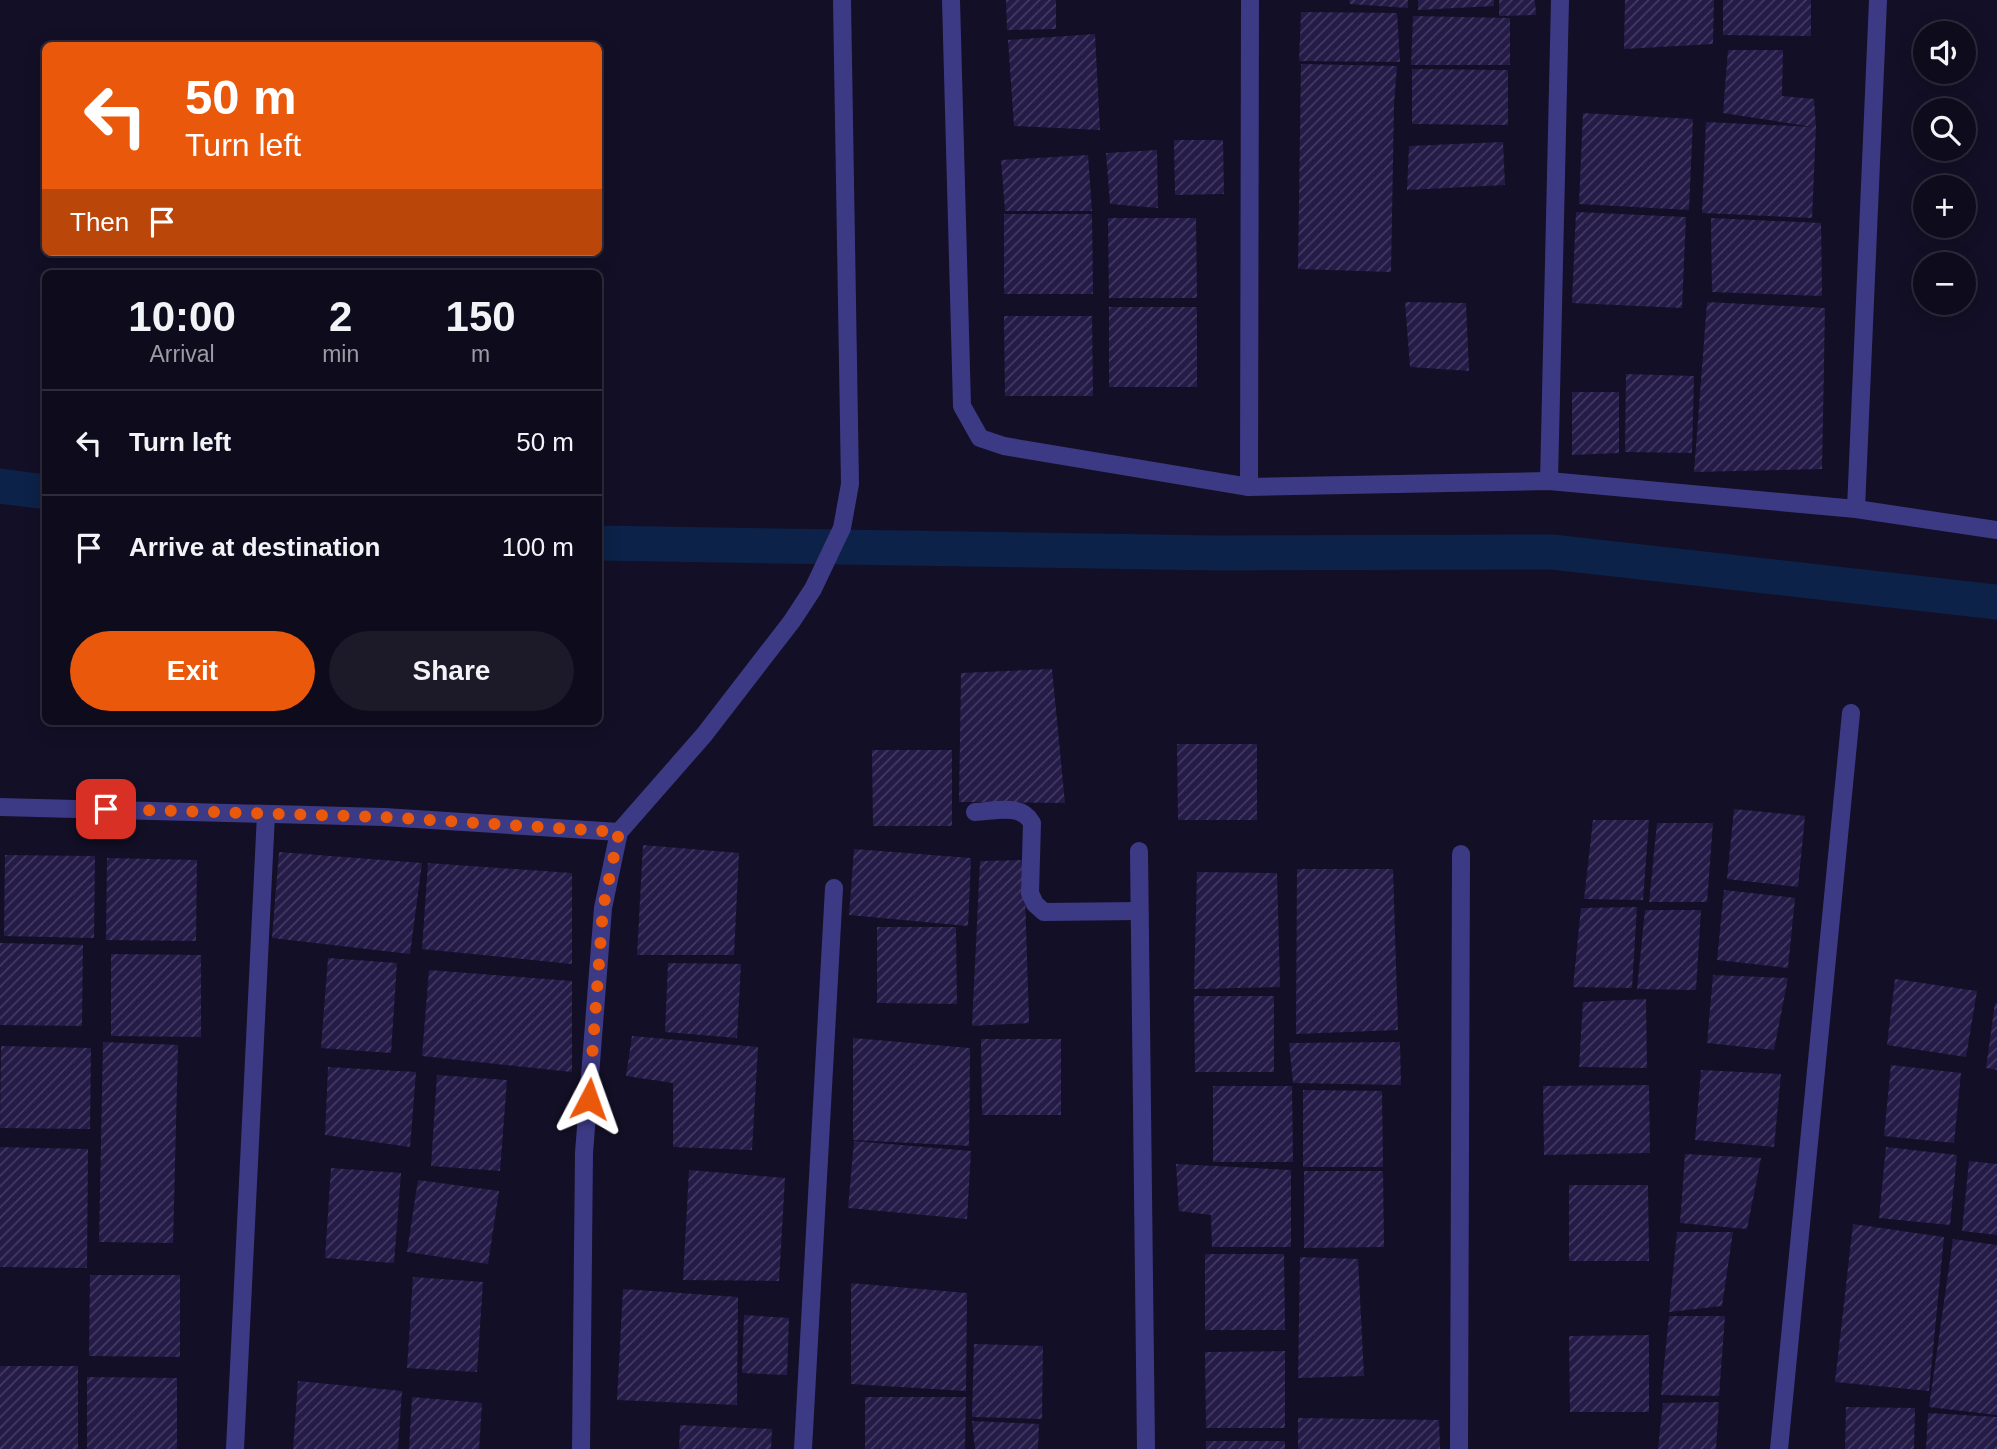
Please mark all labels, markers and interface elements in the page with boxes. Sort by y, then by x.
map controls [1913,21,1976,315]
button: sound [1913,21,1976,84]
icon: left [70,70,161,161]
text: 50 m [185,70,297,124]
button: search [1913,98,1976,161]
text: Turn left [185,127,301,163]
button: + [1913,175,1976,238]
icon: arrive [143,203,181,241]
text: Then [70,207,129,237]
button: − [1913,252,1976,315]
text: 10:00 [128,293,236,340]
text: 2 [329,293,352,340]
text: 150 [446,293,516,340]
text: Arrival [149,341,215,367]
text: min [322,341,359,367]
text: m [471,341,490,367]
icon: left [70,424,108,462]
text: Turn left [129,427,231,457]
text: 50 m [516,427,574,457]
icon: arrive [70,529,108,567]
text: Arrive at destination [129,532,380,562]
text: 100 m [502,532,574,562]
button: Exit [70,631,315,711]
button: Share [329,631,574,711]
pin [76,779,136,839]
icon: arrive [87,790,125,828]
position arrow [552,1062,626,1136]

